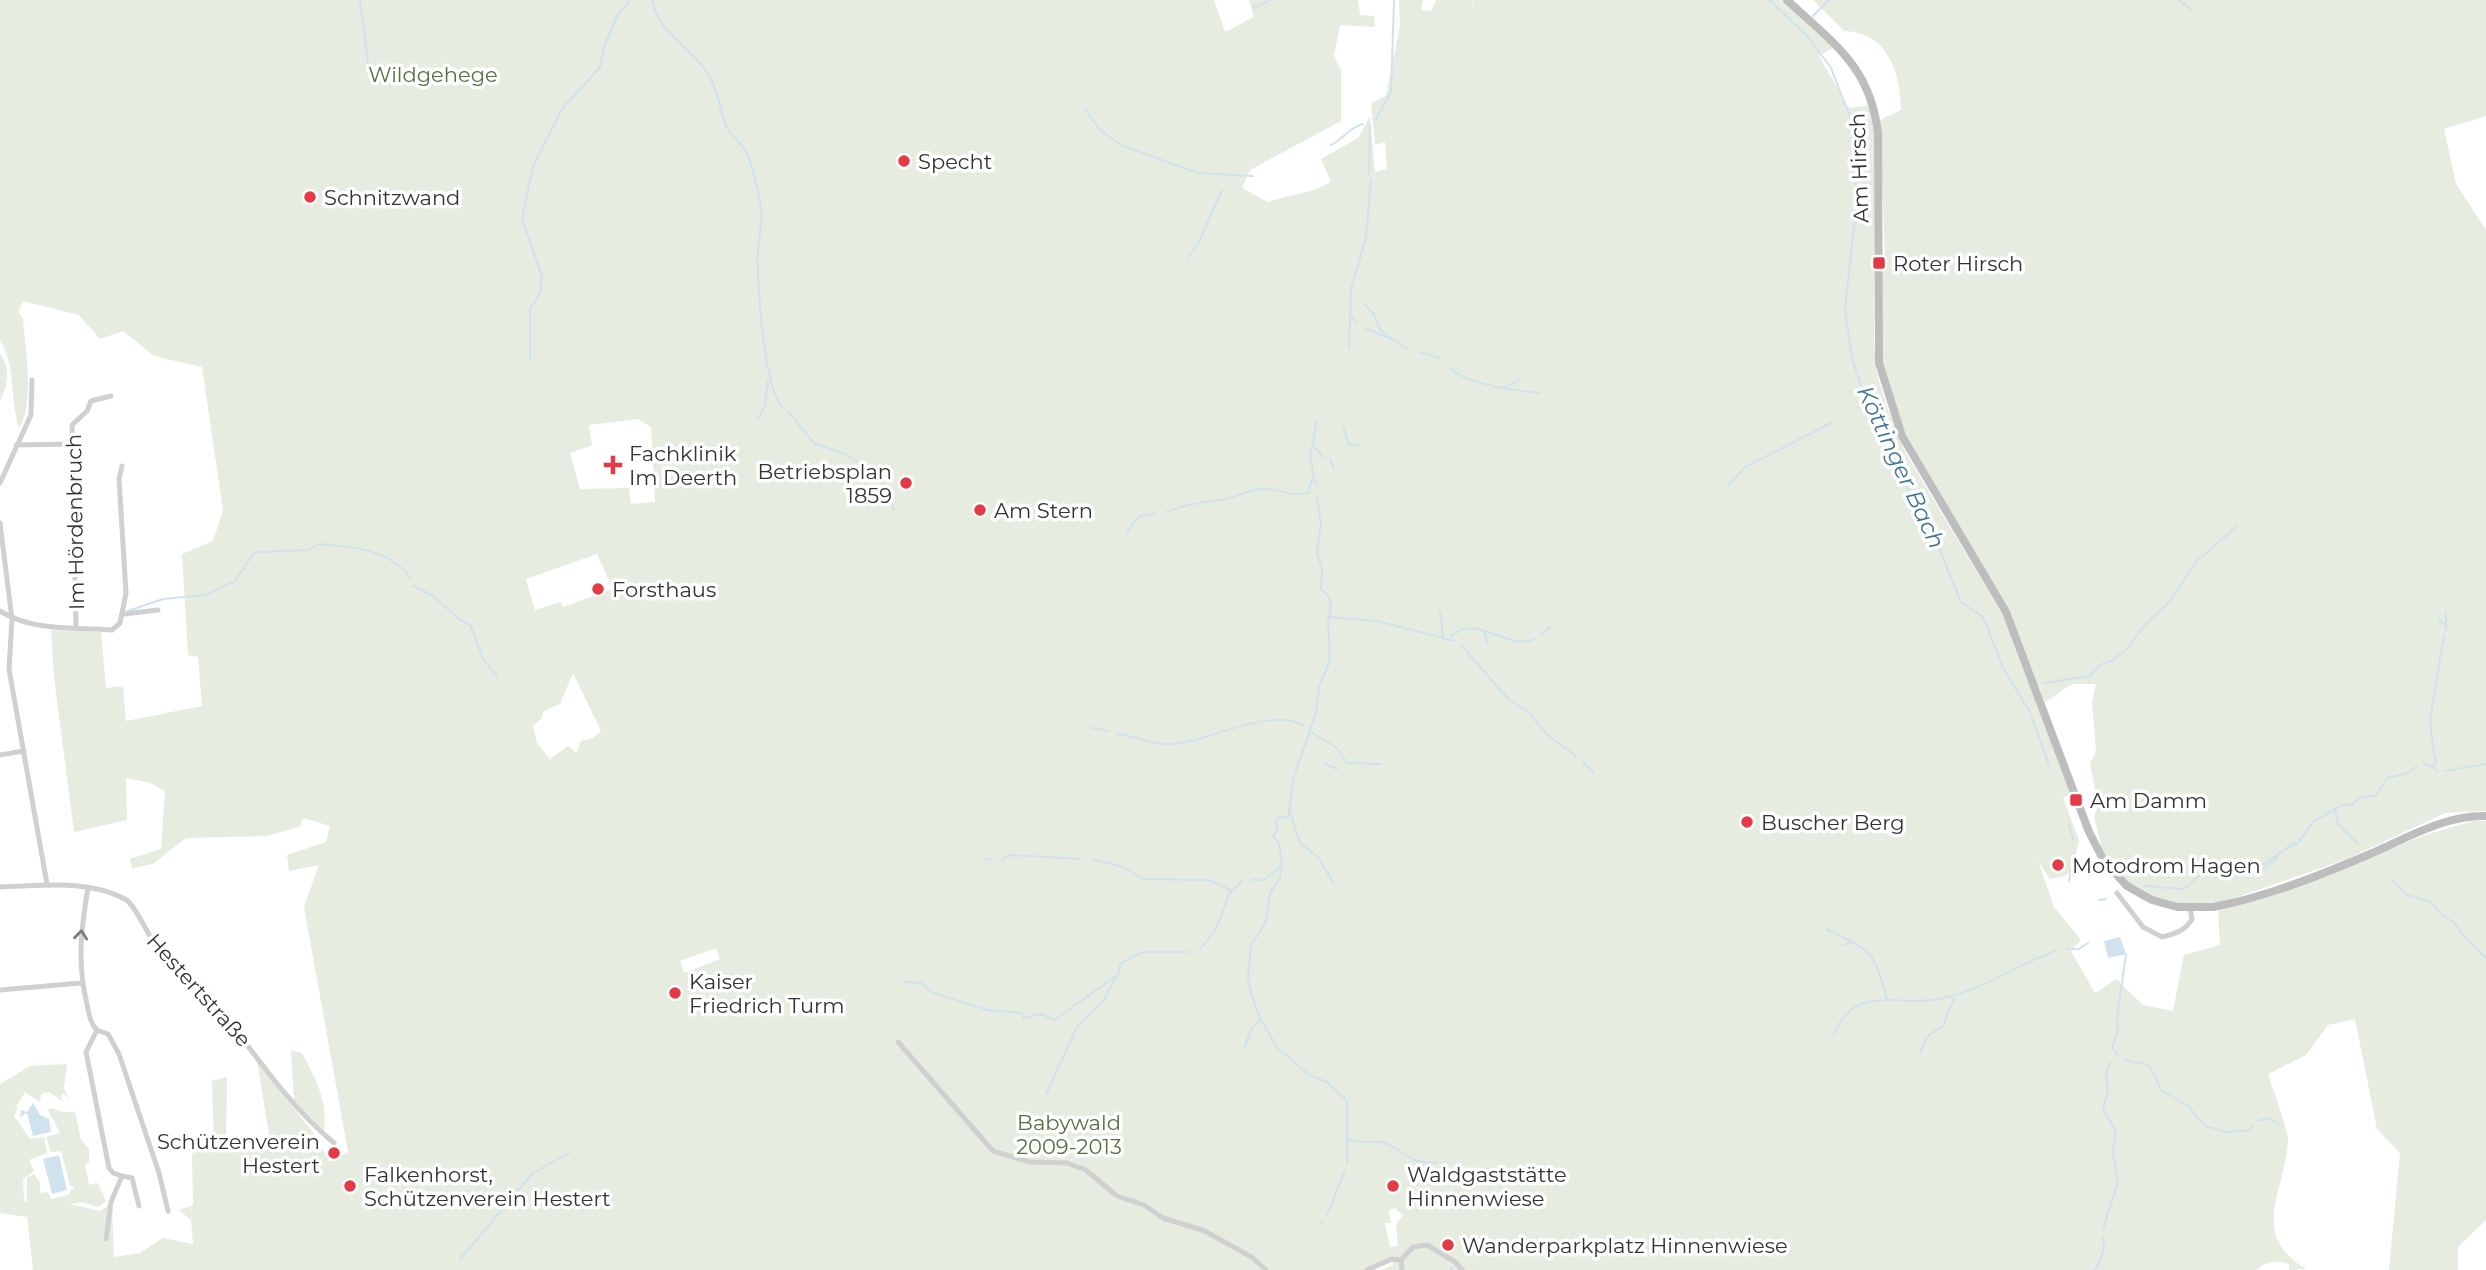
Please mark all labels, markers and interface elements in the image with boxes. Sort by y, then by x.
park label: Wildgehege [368,62,498,87]
street label: Am Hirsch [1845,113,1873,223]
place label: Specht [918,149,992,174]
marker: Specht [896,153,912,169]
place label: Schnitzwand [324,185,460,210]
marker: Schnitzwand [302,189,318,205]
place label: Roter Hirsch [1893,251,2023,276]
marker: Roter Hirsch [1871,255,1887,271]
water label: Köttinger Bach [1851,381,1951,553]
street label: Im Hördenbruch [61,434,89,610]
place label: Fachklinik Im Deerth [629,441,737,490]
marker: Fachklinik Im Deerth [603,455,623,475]
place label: Betriebsplan 1859 [757,459,892,508]
marker: Betriebsplan 1859 [898,475,914,491]
place label: Am Stern [994,498,1093,523]
marker: Am Stern [972,502,988,518]
place label: Forsthaus [612,577,716,602]
marker: Forsthaus [590,581,606,597]
place label: Am Damm [2090,788,2207,813]
marker: Am Damm [2068,792,2084,808]
place label: Buscher Berg [1761,810,1905,835]
marker: Buscher Berg [1739,814,1755,830]
place label: Motodrom Hagen [2072,853,2261,878]
marker: Motodrom Hagen [2050,857,2066,873]
street label: Hestertstraße [142,928,256,1052]
one-way arrow [73,929,88,940]
place label: Kaiser Friedrich Turm [689,969,845,1018]
marker: Kaiser Friedrich Turm [667,985,683,1001]
park label: Babywald 2009-2013 [1016,1110,1122,1159]
place label: Schützenverein Hestert [157,1129,320,1178]
marker: Schützenverein Hestert [326,1145,342,1161]
place label: Falkenhorst, Schützenverein Hestert [364,1162,611,1211]
place label: Waldgaststätte Hinnenwiese [1407,1162,1567,1211]
marker: Falkenhorst, Schützenverein Hestert [342,1178,358,1194]
marker: Waldgaststätte Hinnenwiese [1385,1178,1401,1194]
place label: Wanderparkplatz Hinnenwiese [1462,1233,1788,1258]
marker: Wanderparkplatz Hinnenwiese [1440,1237,1456,1253]

